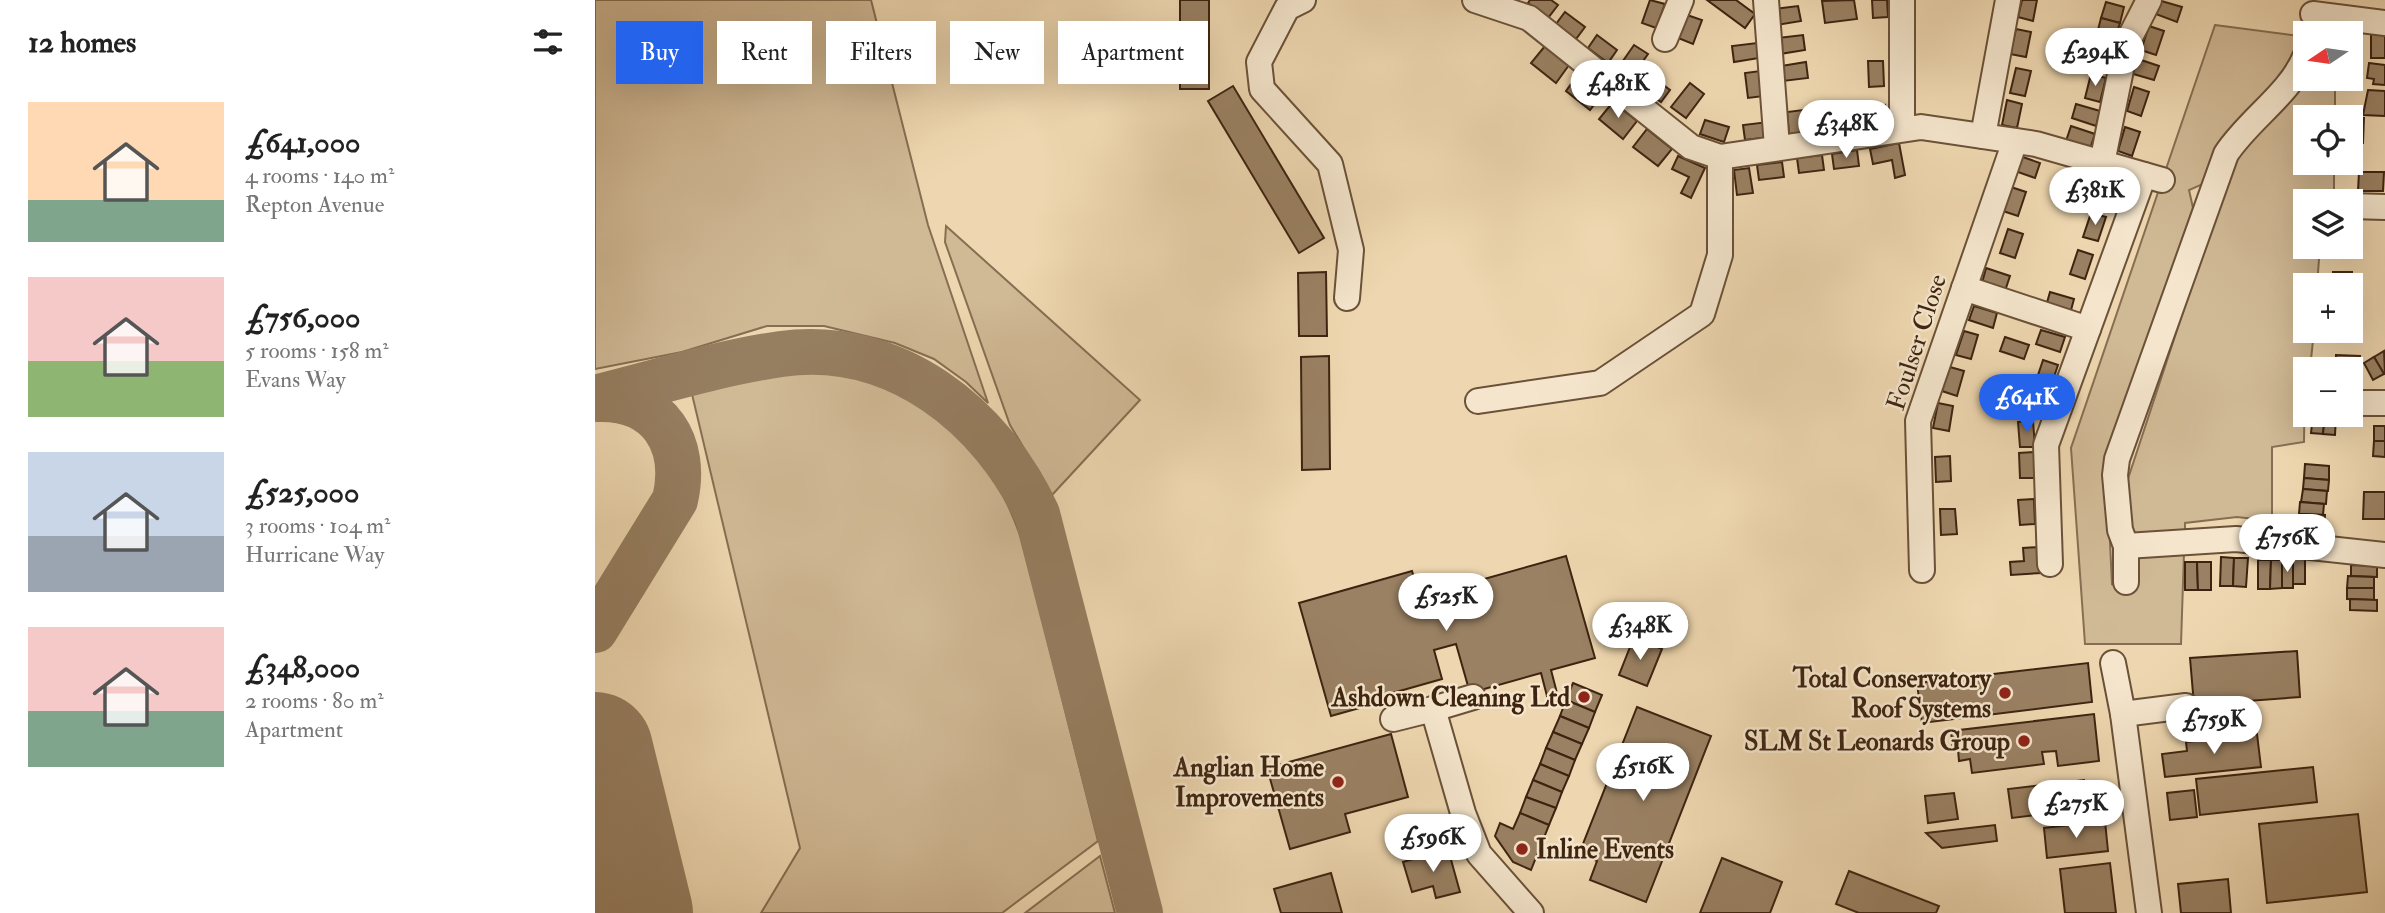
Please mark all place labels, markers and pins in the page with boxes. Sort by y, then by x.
pin: £294K [2046,28,2144,88]
pin: £481K [1569,60,1667,120]
pin: £348K [1797,100,1895,160]
pin: £381K [2046,168,2144,227]
pin: £641K [1978,374,2076,434]
pin: £756K [2238,514,2336,574]
pin: £525K [1397,574,1495,633]
pin: £348K [1591,602,1689,662]
place label: Total Conservatory Roof Systems [1792,663,1993,726]
place label: Ashdown Cleaning Ltd [1331,682,1570,715]
marker: Total Conservatory Roof Systems [1997,685,2013,701]
marker: Ashdown Cleaning Ltd [1576,689,1592,705]
pin: £759K [2165,696,2263,756]
place label: SLM St Leonards Group [1744,726,2010,759]
marker: SLM St Leonards Group [2016,733,2032,749]
pin: £516K [1594,744,1692,803]
place label: Anglian Home Improvements [1173,752,1324,815]
marker: Anglian Home Improvements [1330,774,1346,790]
pin: £275K [2027,780,2125,840]
pin: £596K [1384,814,1482,874]
place label: Inline Events [1536,834,1674,866]
marker: Inline Events [1514,841,1530,857]

